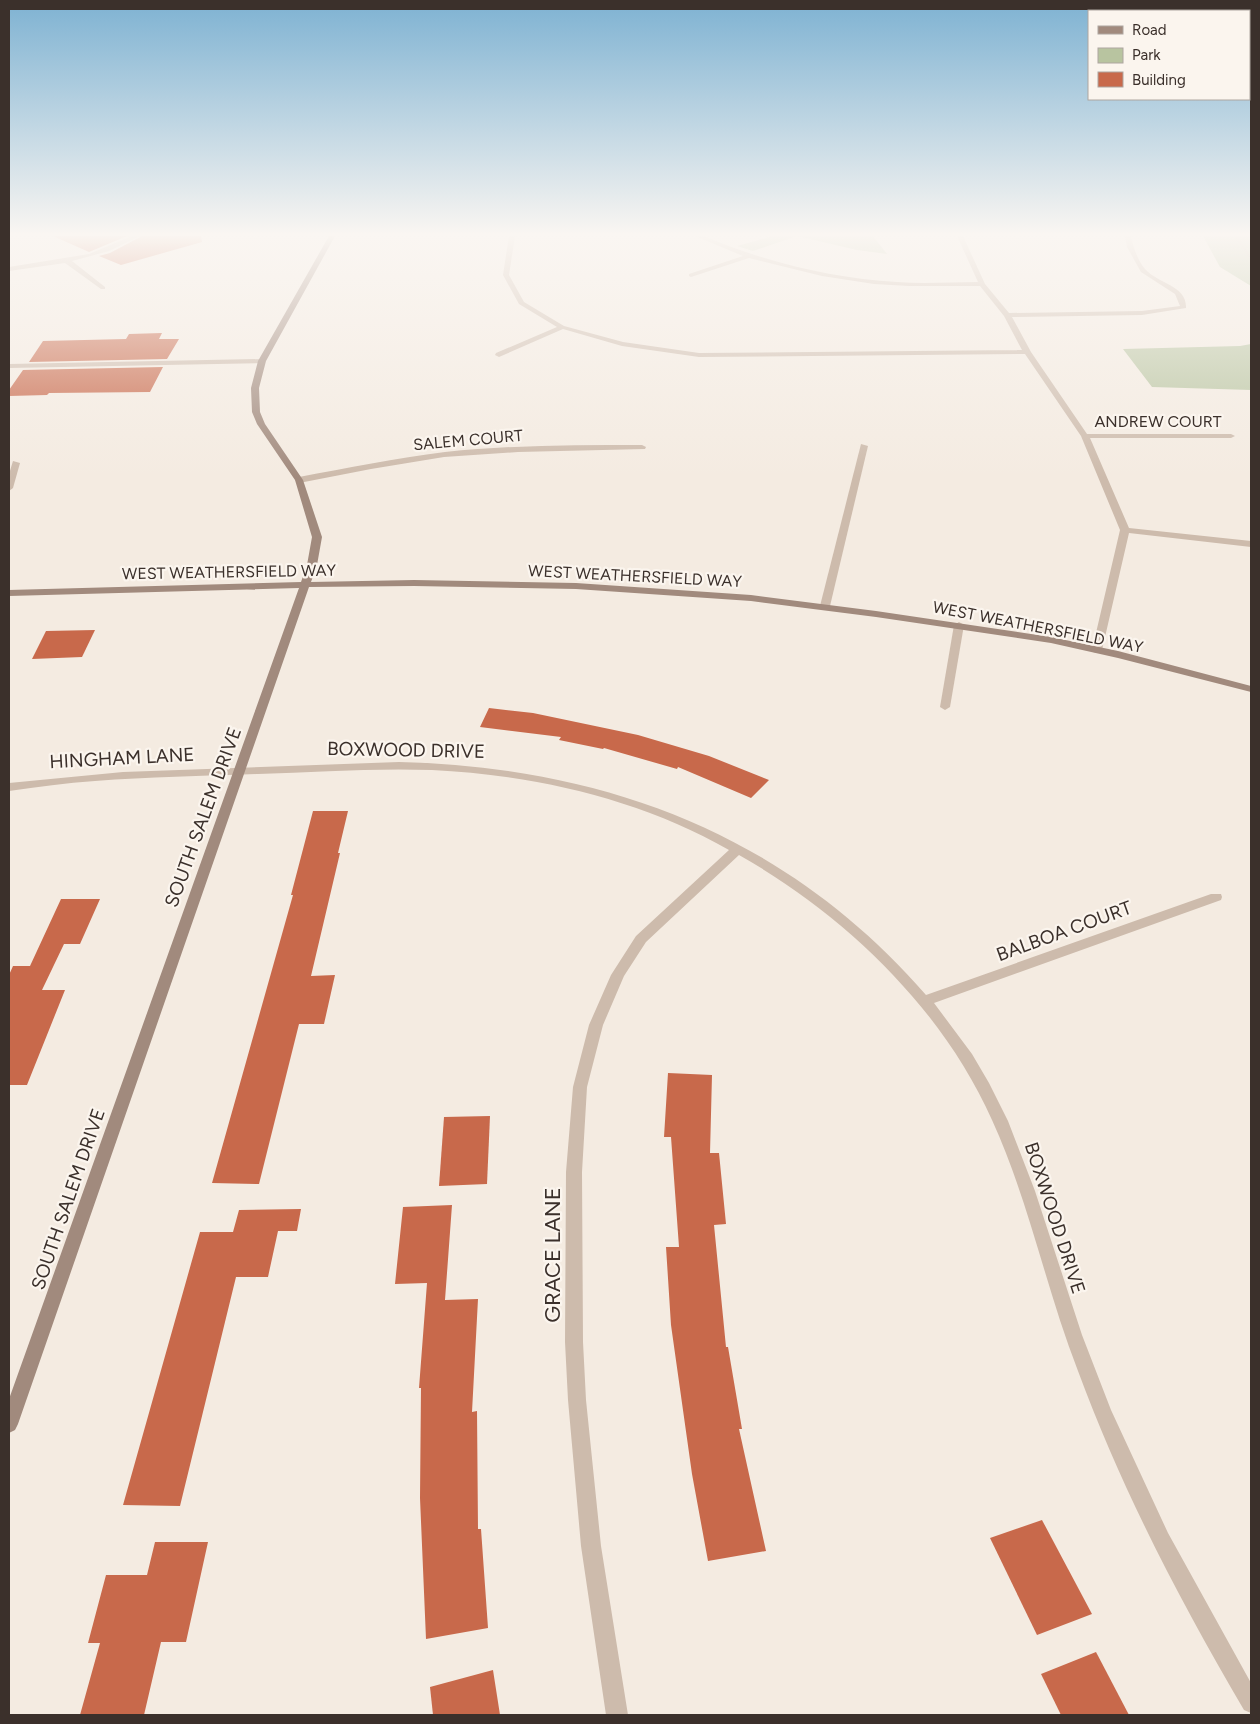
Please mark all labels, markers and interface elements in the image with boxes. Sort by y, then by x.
legend [1088,10,1250,100]
text: Road [1132,21,1167,39]
text: Park [1132,46,1161,64]
text: Building [1132,71,1186,89]
street label: ANDREW COURT [1094,412,1222,431]
street label: SALEM COURT [412,426,524,454]
street label: WEST WEATHERSFIELD WAY [122,561,336,583]
street label: WEST WEATHERSFIELD WAY [528,561,743,591]
street label: WEST WEATHERSFIELD WAY [931,597,1145,657]
street label: SOUTH SALEM DRIVE [160,724,246,910]
street label: BOXWOOD DRIVE [327,737,485,763]
street label: HINGHAM LANE [49,743,195,773]
street label: BALBOA COURT [993,896,1135,966]
street label: SOUTH SALEM DRIVE [26,1105,110,1293]
street label: BOXWOOD DRIVE [1020,1139,1090,1297]
street label: GRACE LANE [539,1187,566,1323]

